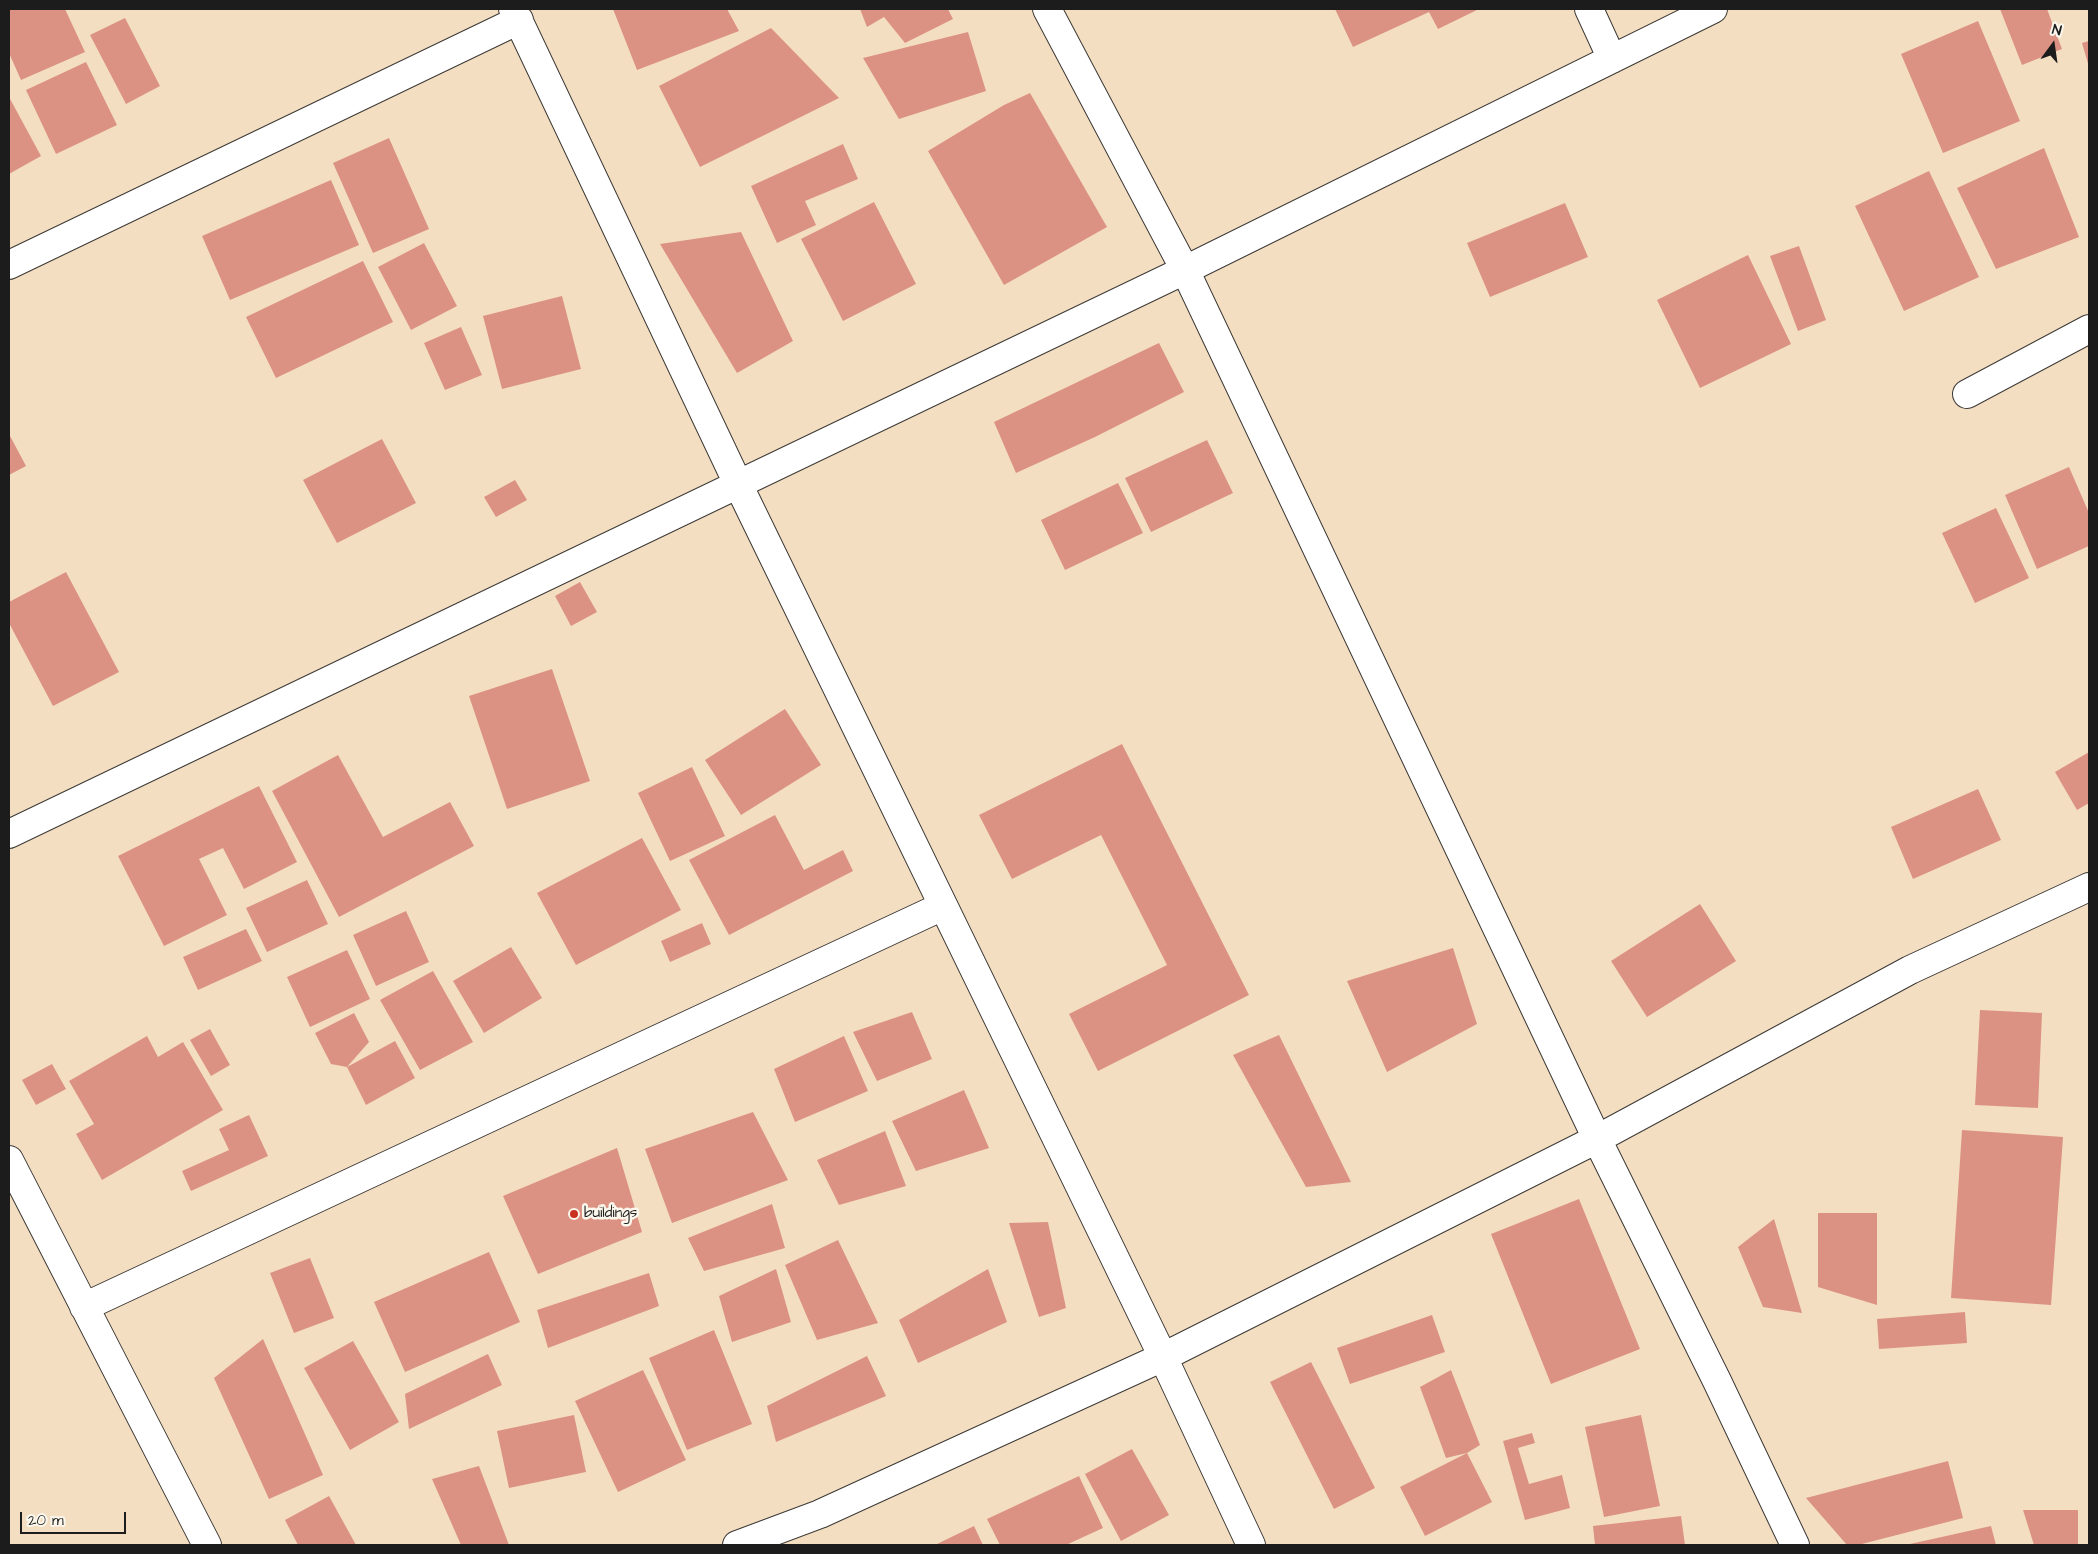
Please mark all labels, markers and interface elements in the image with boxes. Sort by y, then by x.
north arrow [2028,20,2078,70]
text: N [2050,20,2063,41]
place label: buildings [584,1205,637,1223]
marker: buildings [568,1208,580,1220]
scale bar [22,1502,129,1534]
text: 20 m [28,1510,64,1531]

